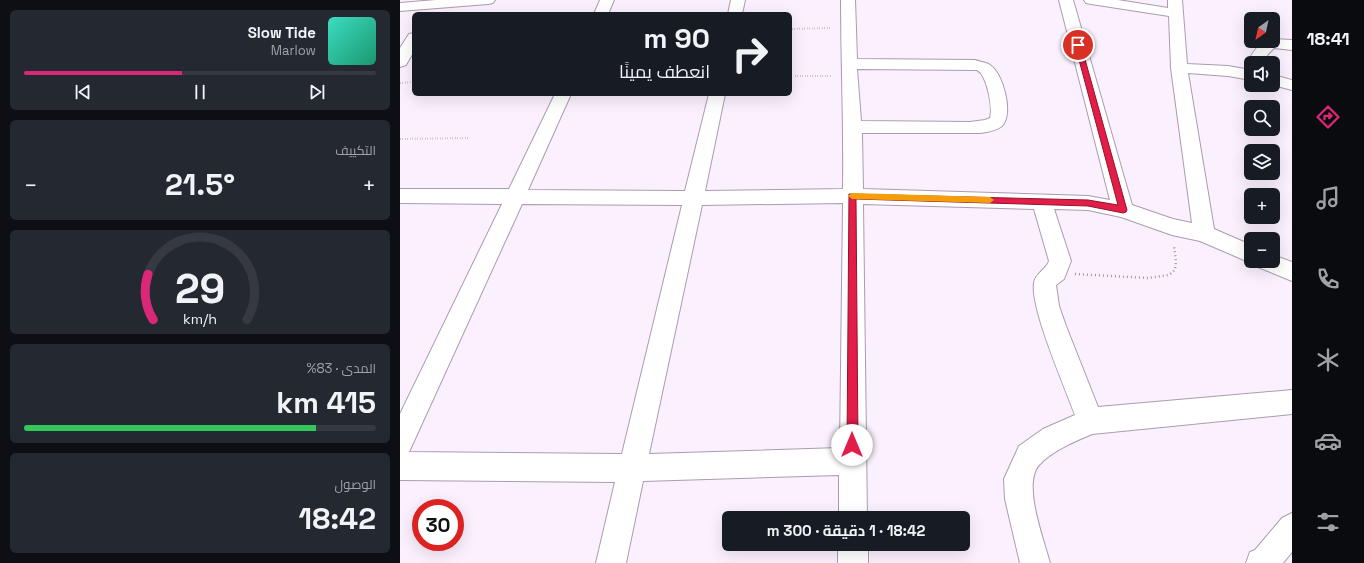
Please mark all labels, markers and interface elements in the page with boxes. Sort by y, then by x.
north arrow [1244,12,1280,48]
map controls [1244,12,1280,268]
text: 90 m [644,20,710,56]
text: Slow Tide [248,23,316,42]
text: 18:41 [1306,27,1350,50]
icon: right [724,28,776,80]
pin [1061,28,1095,62]
icon: arrive [1067,34,1089,56]
text: Marlow [271,42,316,59]
button: sound [1244,56,1280,92]
text: انعطف يمينًا [619,60,710,83]
icon: previous [72,81,94,103]
icon: pause [189,81,211,103]
icon: next [306,81,328,103]
button: search [1244,100,1280,136]
icon: directions [1314,103,1342,131]
text: التكييف [335,142,376,159]
button: layers [1244,144,1280,180]
text: 21.5° [165,165,235,204]
text: − [24,171,38,199]
text: + [362,171,376,199]
icon: music [1314,184,1342,212]
button: + [1244,188,1280,224]
button: − [1244,232,1280,268]
text: 29 [175,261,225,314]
icon: phone [1314,265,1342,293]
text: km/h [183,309,217,327]
icon: climate [1314,346,1342,374]
text: المدى · 83% [306,360,376,377]
text: 415 km [276,383,376,422]
position arrow [831,424,873,466]
icon: car [1314,427,1342,455]
text: الوصول [335,476,376,493]
text: 18:42 [299,499,376,538]
speed limit sign: 30 [412,499,464,551]
icon: filters [1314,508,1342,536]
text: 18:42 · 1 دقيقة · 300 m [767,521,925,540]

